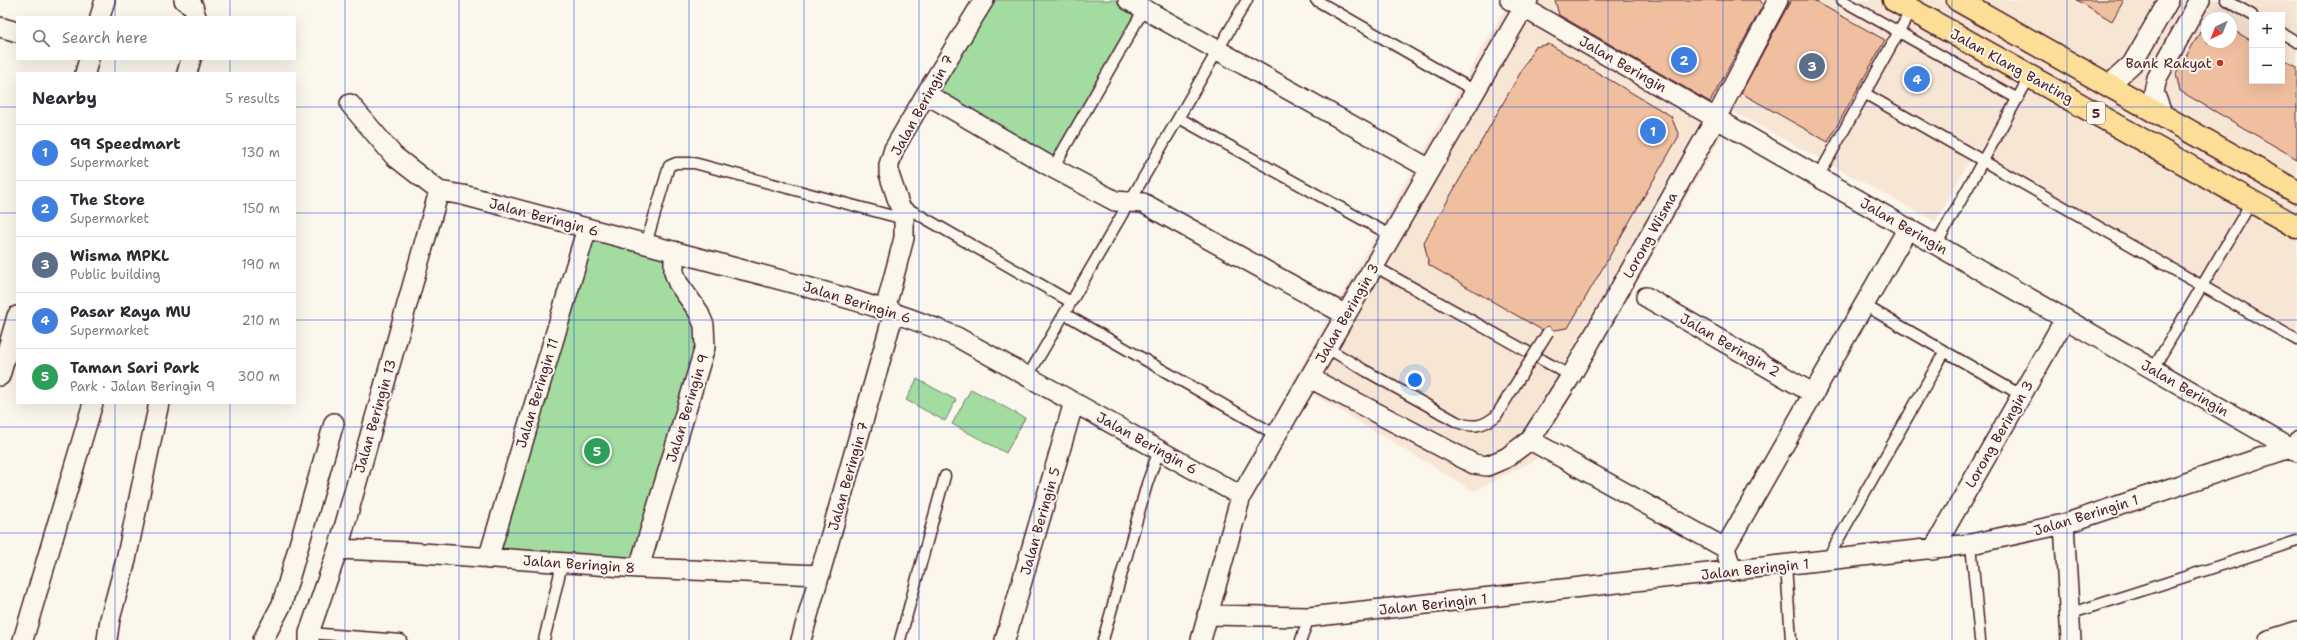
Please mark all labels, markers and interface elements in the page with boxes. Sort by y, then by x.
north arrow [2201,12,2237,48]
map controls [2249,12,2285,84]
button: + [2249,12,2285,48]
search box [16,16,296,60]
street label: Jalan Klang Banting [1947,25,2077,107]
icon: search [30,27,52,49]
text: Search here [62,28,148,48]
street label: Jalan Beringin [1576,32,1670,97]
pin: 2 [1671,45,1697,75]
button: − [2249,48,2285,84]
street label: Jalan Beringin 7 [887,51,957,159]
pin: 3 [1799,51,1825,81]
place label: Bank Rakyat [2125,54,2212,72]
marker: Bank Rakyat [2215,58,2225,68]
pin: 4 [1904,64,1930,94]
text: Nearby [32,87,97,109]
text: 5 results [225,90,280,107]
road number: 5 [2087,102,2105,124]
pin: 1 [1640,116,1666,146]
text: 99 Speedmart [70,134,181,154]
text: 1 [42,144,48,161]
text: 130 m [242,144,280,161]
text: Supermarket [70,154,149,171]
street label: Lorong Wisma [1619,188,1681,282]
text: The Store [70,190,145,210]
street label: Jalan Beringin 6 [487,194,601,240]
street label: Jalan Beringin [1857,194,1951,259]
text: 2 [40,200,50,217]
text: 150 m [242,200,280,217]
text: Supermarket [70,210,149,227]
text: Wisma MPKL [70,246,169,266]
text: 3 [40,256,50,273]
text: 190 m [241,256,280,273]
street label: Jalan Beringin 3 [1311,260,1383,366]
text: Public building [70,266,161,283]
street label: Jalan Beringin 6 [801,277,913,327]
text: Pasar Raya MU [70,302,191,322]
street label: Jalan Beringin 2 [1677,309,1783,381]
text: 4 [40,312,50,329]
text: 210 m [242,312,280,329]
text: Supermarket [70,322,149,339]
street label: Jalan Beringin 11 [512,336,562,450]
street label: Jalan Beringin 9 [662,352,712,464]
street label: Jalan Beringin [2138,356,2232,421]
street label: Jalan Beringin 13 [350,357,400,475]
text: Taman Sari Park [70,358,200,378]
text: 5 [41,368,49,385]
text: 300 m [237,368,280,385]
your location [1405,370,1425,390]
street label: Lorong Beringin 3 [1961,377,2037,491]
text: Park · Jalan Beringin 9 [70,378,215,395]
street label: Jalan Beringin 6 [1093,408,1201,478]
street label: Jalan Beringin 7 [824,419,872,533]
pin: 5 [584,436,610,466]
street label: Jalan Beringin 5 [1016,465,1064,577]
street label: Jalan Beringin 1 [2031,491,2141,539]
street label: Jalan Beringin 8 [522,551,636,577]
street label: Jalan Beringin 1 [1700,554,1810,584]
street label: Jalan Beringin 1 [1378,589,1488,619]

